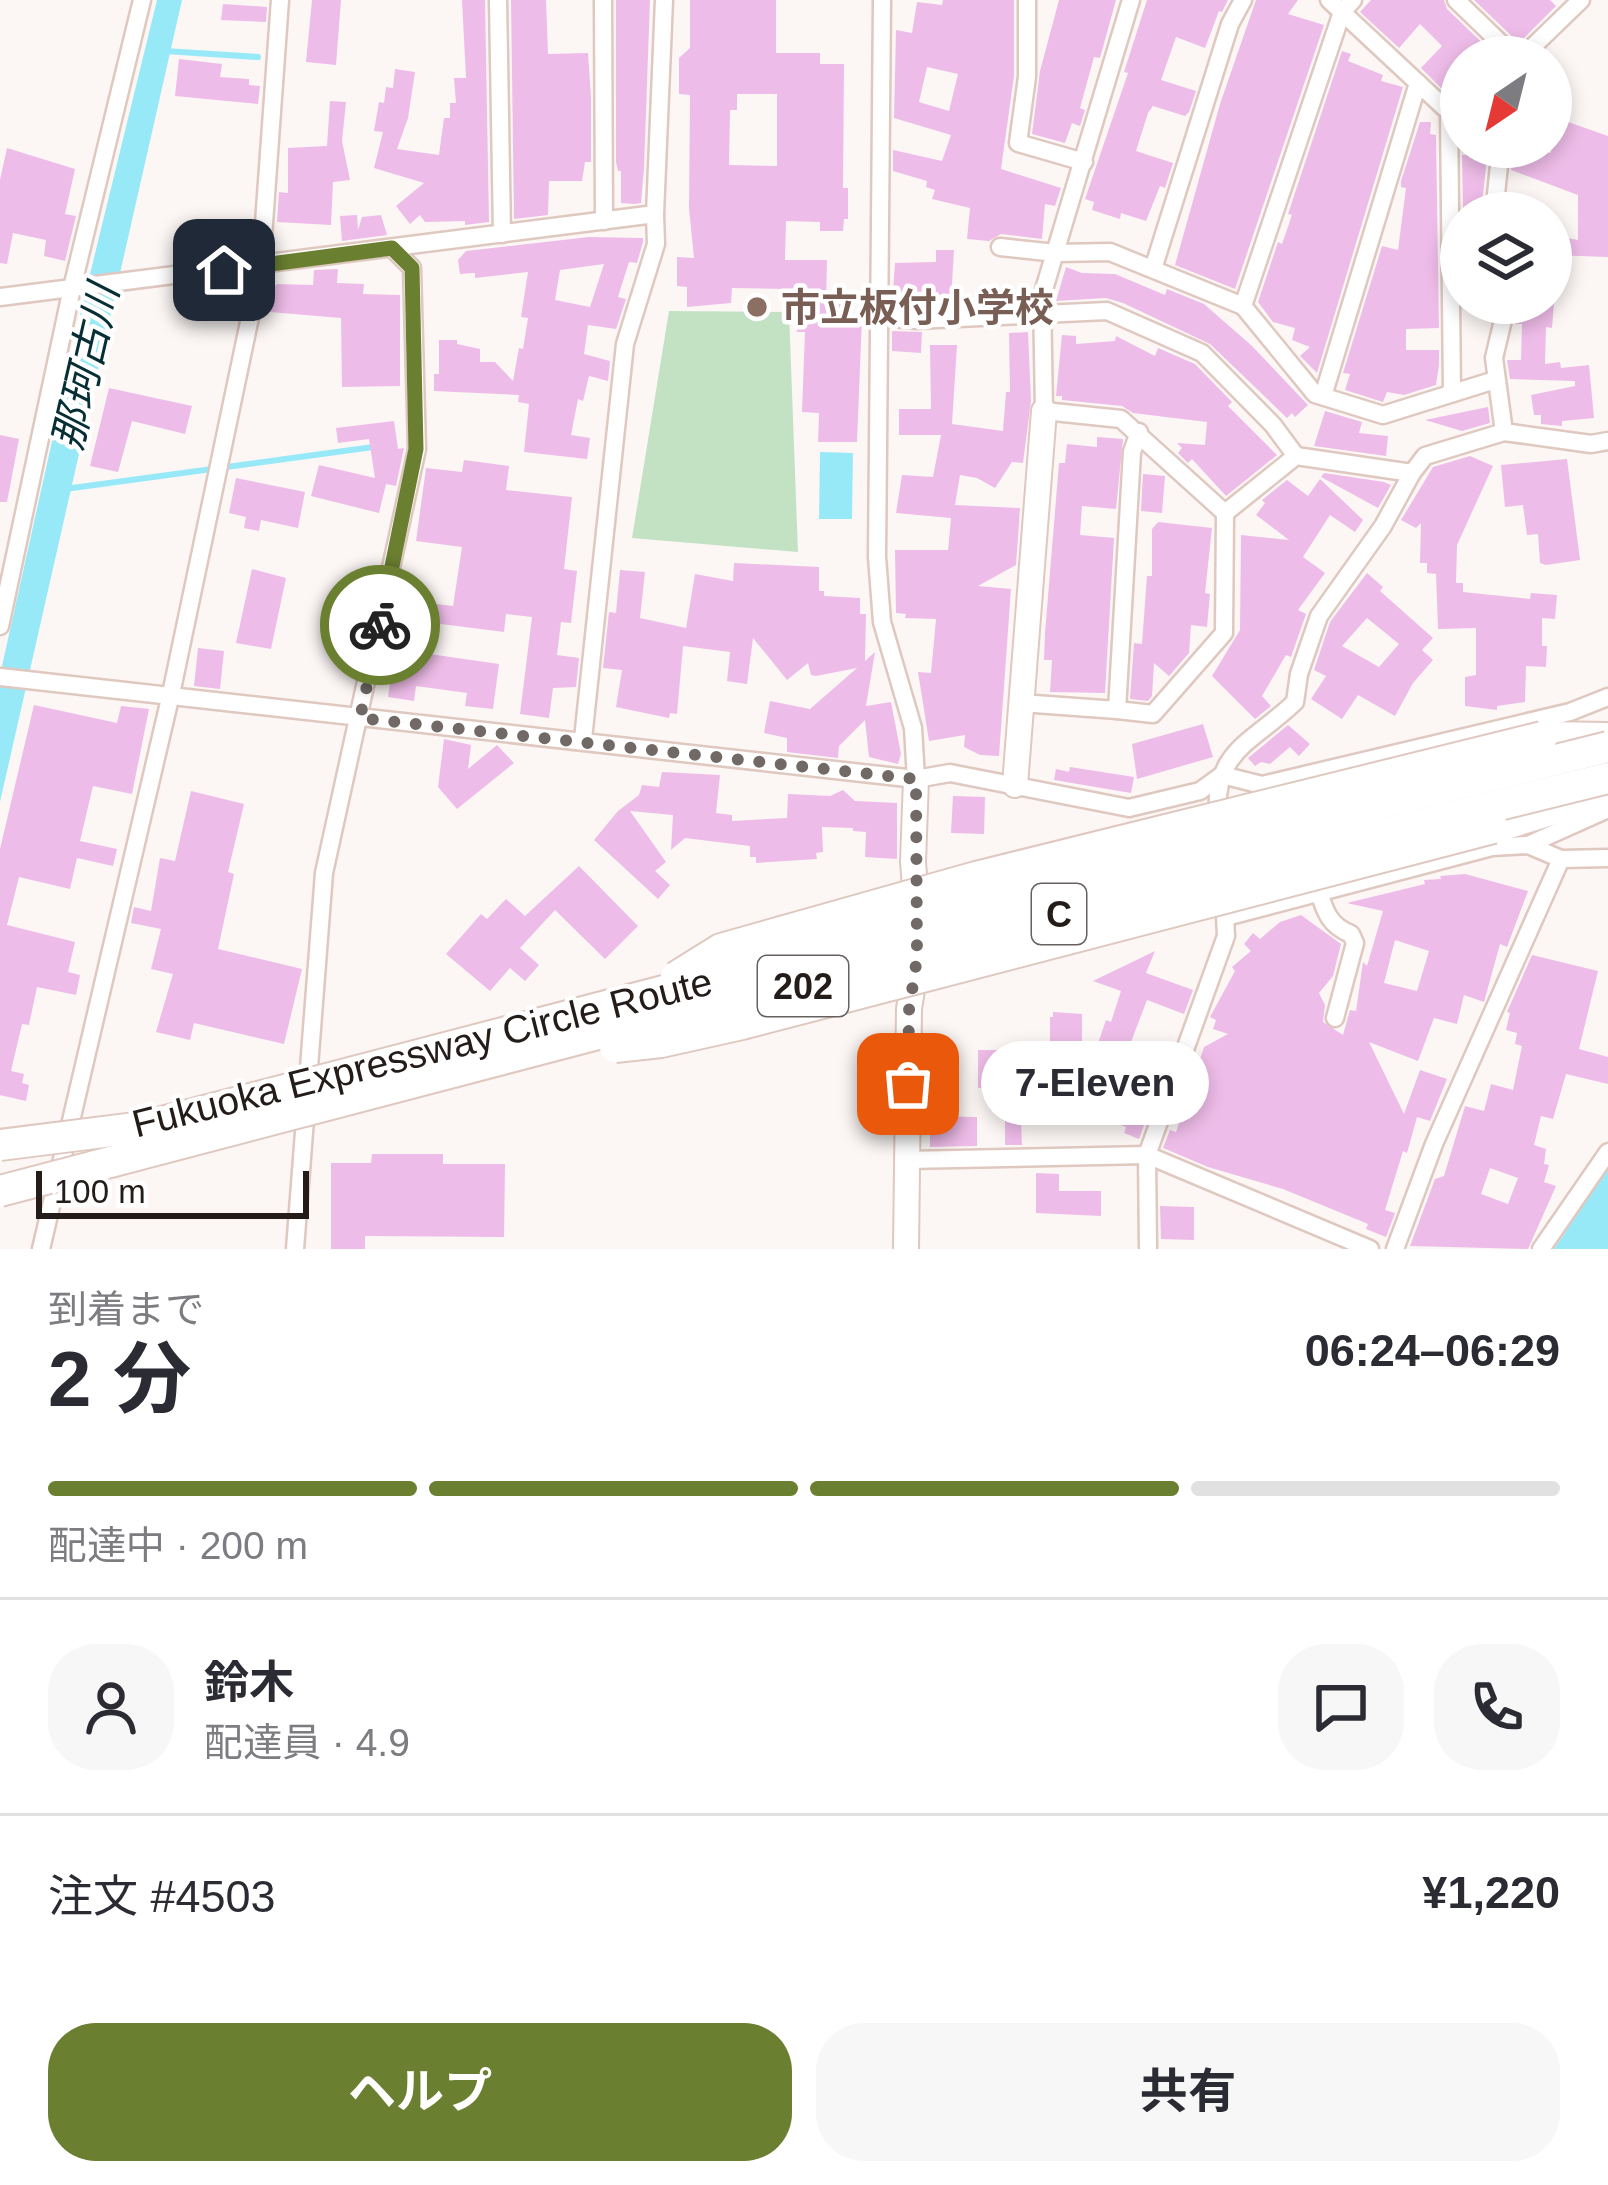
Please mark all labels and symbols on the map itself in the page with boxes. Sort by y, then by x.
north arrow [1440,36,1572,168]
pin [173,219,275,321]
water label: 那珂古川 [44,276,128,454]
place label: 市立板付小学校 [781,286,1054,329]
marker: 市立板付小学校 [744,294,770,320]
courier [320,565,440,685]
road number: C [1032,884,1086,944]
road number: 202 [758,956,848,1016]
street label: Fukuoka Expressway Circle Route [128,960,717,1145]
pin [857,1033,959,1135]
callout: 7-Eleven [980,1042,1208,1126]
scale bar [36,1165,309,1218]

